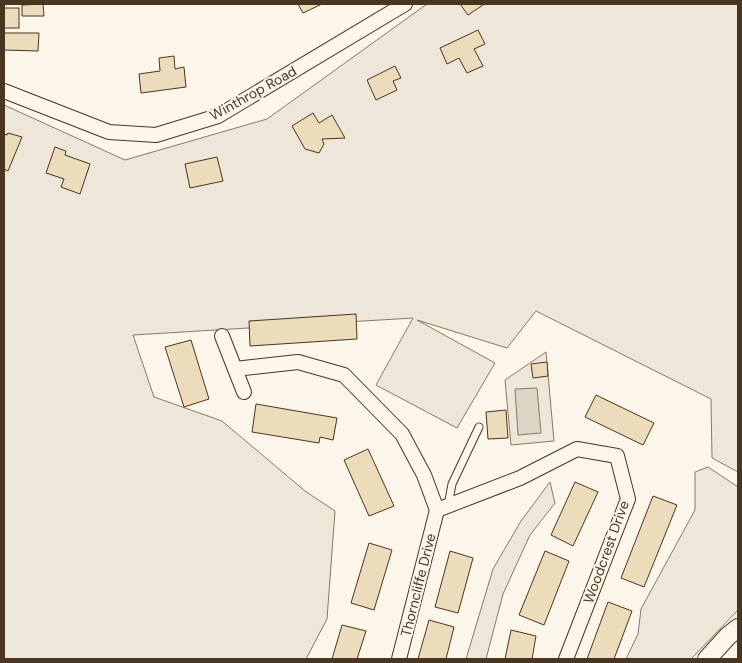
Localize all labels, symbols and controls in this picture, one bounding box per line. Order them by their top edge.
street label: Winthrop Road [206,62,300,124]
street label: Woodcrest Drive [579,498,633,606]
street label: Thorncliffe Drive [396,531,440,639]

